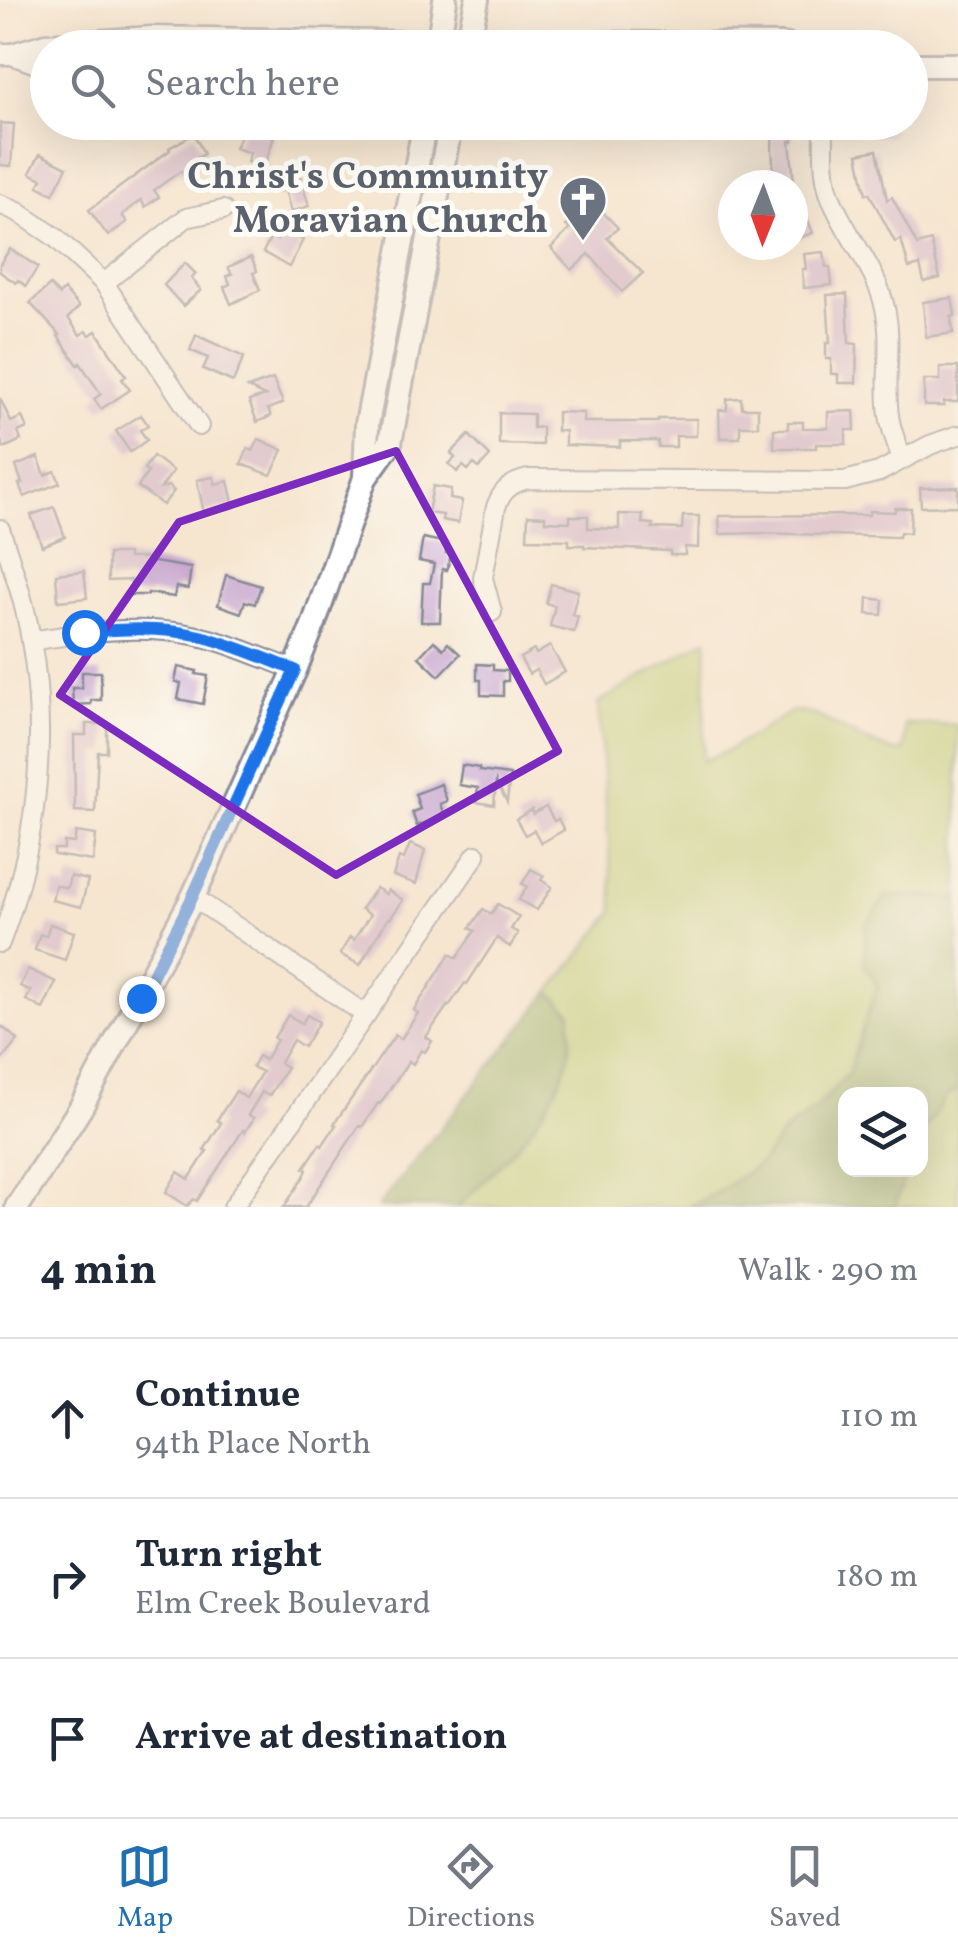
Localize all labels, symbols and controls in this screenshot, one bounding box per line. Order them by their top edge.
search box [30,30,928,140]
icon: search [65,58,120,113]
text: Search here [145,59,340,112]
place label: Christ's Community Moravian Church [187,152,548,249]
north arrow [718,170,808,260]
church icon: Christ's Community Moravian Church [557,174,609,242]
route start [62,610,108,656]
route end [119,976,165,1022]
map controls [838,1087,928,1177]
button: layers [838,1087,928,1177]
text: 4 min [40,1243,157,1302]
text: Walk · 290 m [738,1250,918,1294]
text: Continue [135,1370,300,1423]
icon: ahead [40,1391,95,1446]
text: 110 m [839,1396,918,1440]
text: 94th Place North [135,1423,371,1467]
text: Turn right [135,1530,322,1583]
icon: right [40,1551,95,1606]
text: 180 m [835,1556,918,1600]
text: Elm Creek Boulevard [135,1583,431,1627]
icon: arrive [40,1711,95,1766]
text: Arrive at destination [135,1712,508,1765]
tab: Map [117,1839,173,1938]
tab: Directions [407,1839,535,1938]
tab: Saved [769,1839,841,1938]

